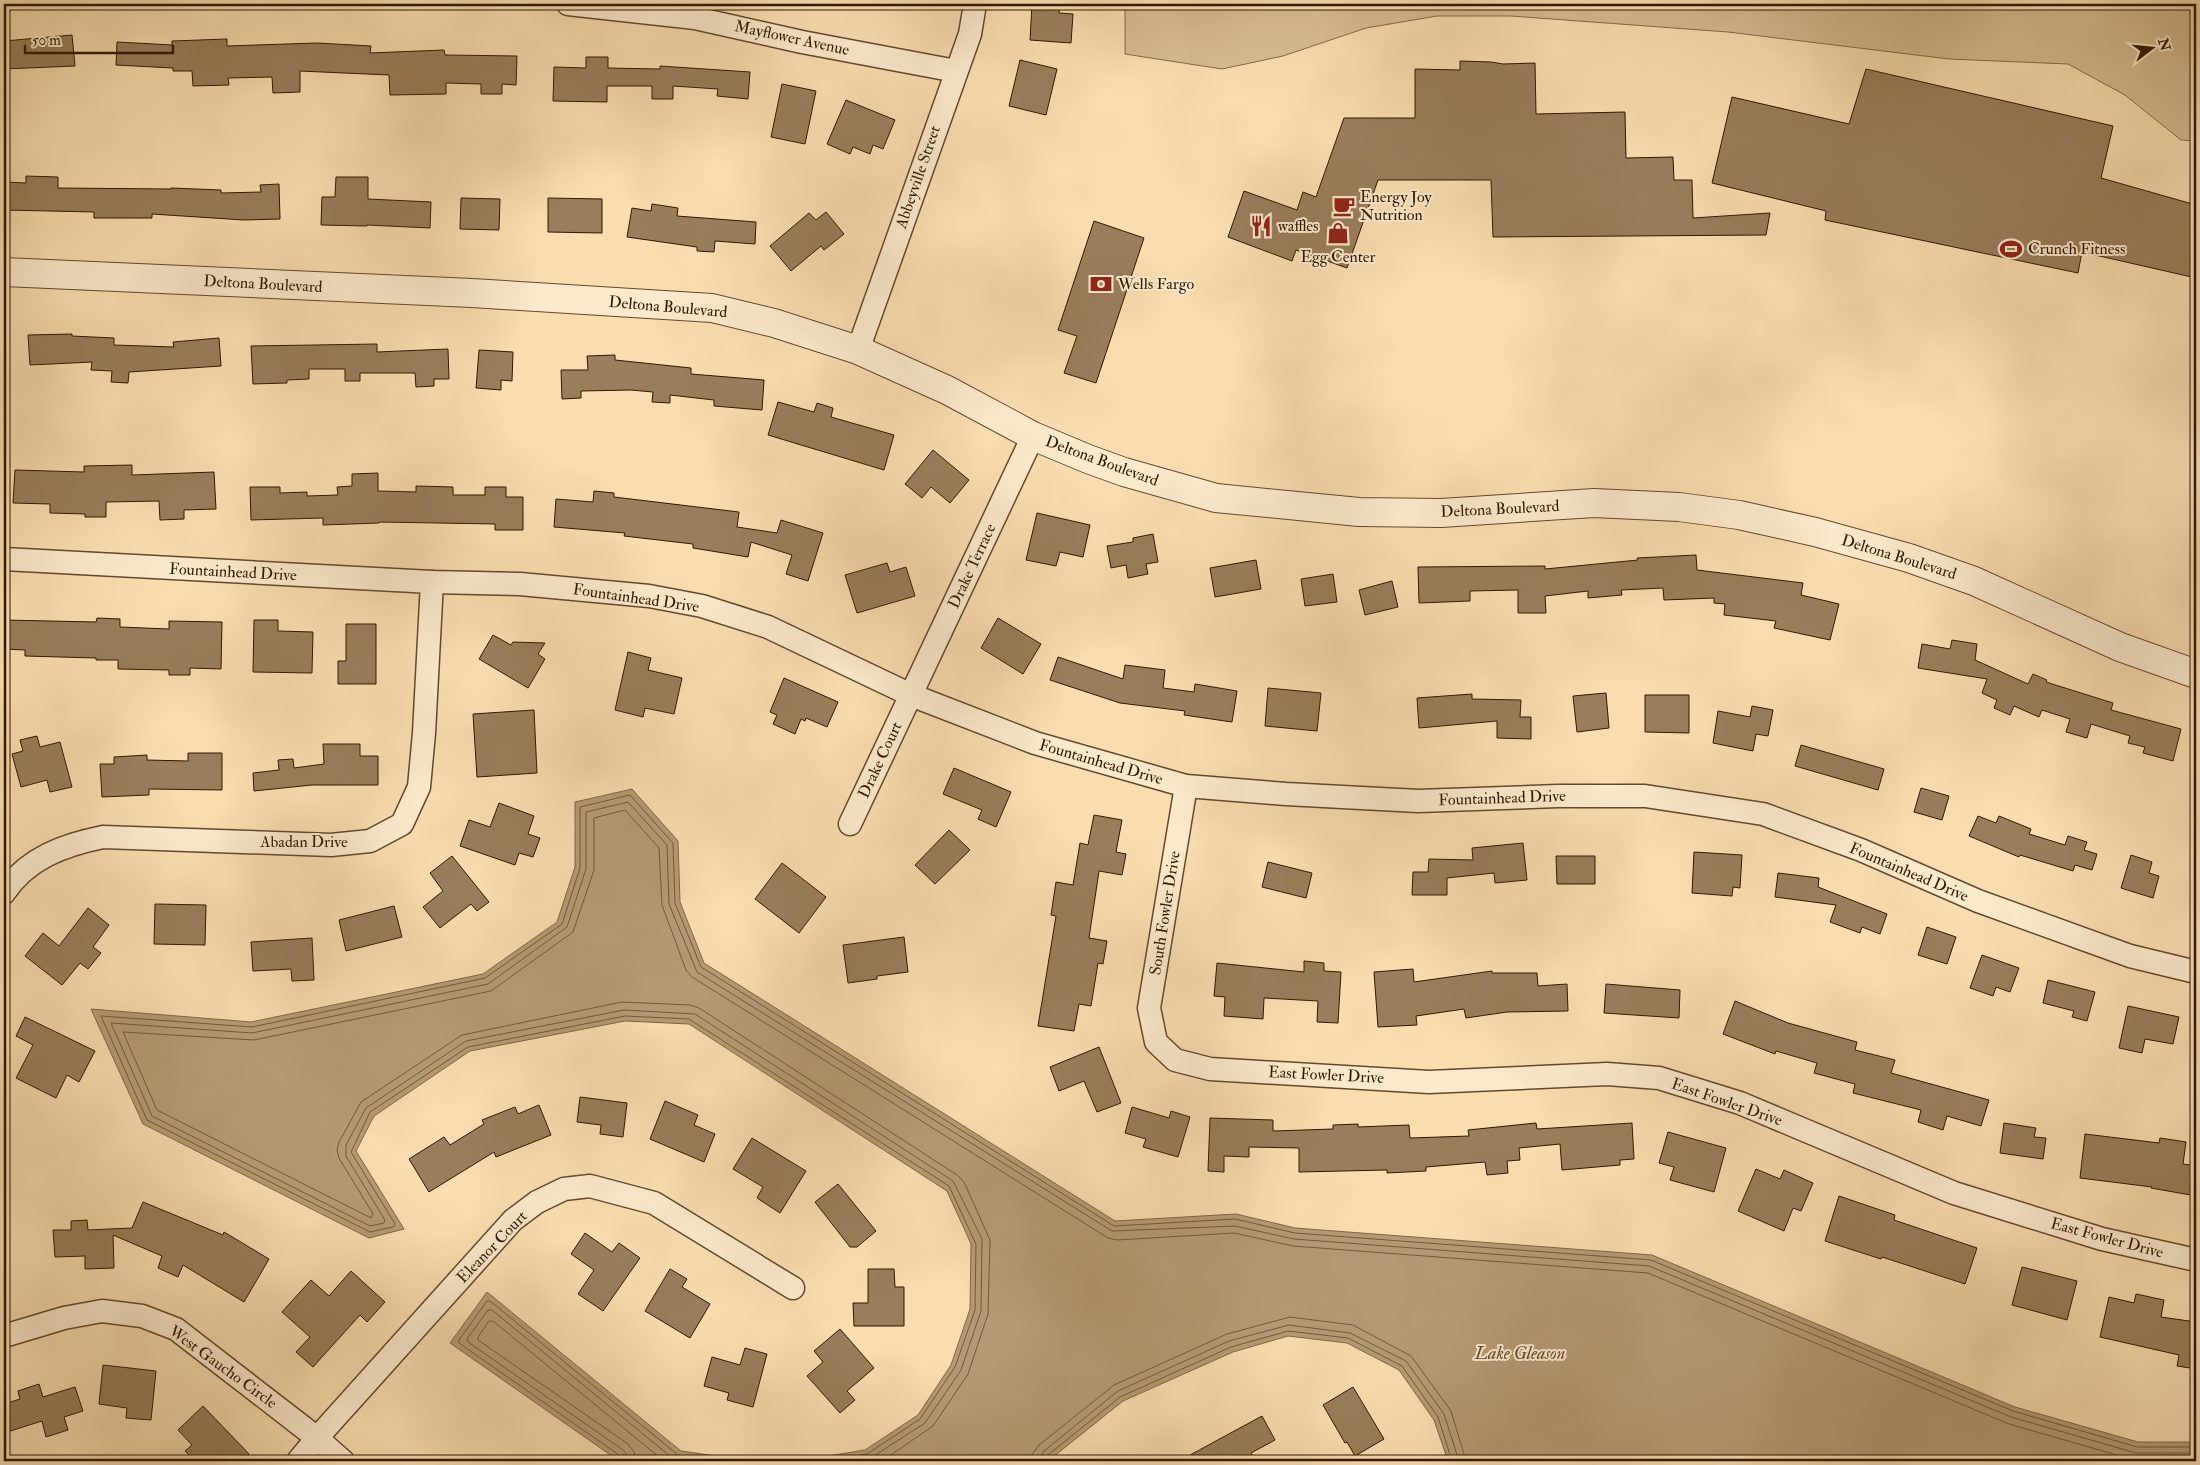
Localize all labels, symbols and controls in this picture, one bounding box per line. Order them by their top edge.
street label: Mayflower Avenue [733,16,852,60]
scale bar [25,22,172,54]
north arrow [2128,22,2178,72]
text: 50 m [32,31,61,50]
text: N [2154,35,2174,53]
street label: Abbeyville Street [891,123,945,232]
place label: Energy Joy Nutrition [1360,187,1433,225]
cafe icon: Energy Joy Nutrition [1331,193,1357,219]
restaurant icon: waffles [1248,213,1274,239]
place label: waffles [1278,216,1319,236]
shop icon: Egg Center [1325,220,1351,246]
sports icon: Crunch Fitness [1998,236,2024,262]
place label: Crunch Fitness [2028,239,2125,259]
place label: Egg Center [1300,247,1376,267]
street label: Deltona Boulevard [203,271,323,297]
bank icon: Wells Fargo [1088,271,1114,297]
place label: Wells Fargo [1117,274,1195,294]
street label: Deltona Boulevard [608,292,728,322]
street label: Deltona Boulevard [1043,431,1161,491]
street label: Deltona Boulevard [1440,496,1560,522]
street label: Drake Terrace [944,520,1000,612]
street label: Deltona Boulevard [1839,530,1959,584]
street label: Fountainhead Drive [169,559,298,585]
street label: Fountainhead Drive [571,579,701,617]
street label: Drake Court [854,719,906,801]
street label: Fountainhead Drive [1037,735,1165,789]
street label: Fountainhead Drive [1438,786,1566,810]
street label: Abadan Drive [259,832,348,852]
street label: Fountainhead Drive [1846,838,1972,906]
street label: South Fowler Drive [1145,849,1185,977]
street label: East Fowler Drive [1268,1062,1385,1088]
street label: East Fowler Drive [1669,1074,1785,1130]
street label: Eleanor Court [453,1207,531,1287]
street label: East Fowler Drive [2048,1213,2166,1263]
street label: West Gaucho Circle [164,1320,281,1413]
water label: Lake Gleason [1474,1342,1565,1365]

